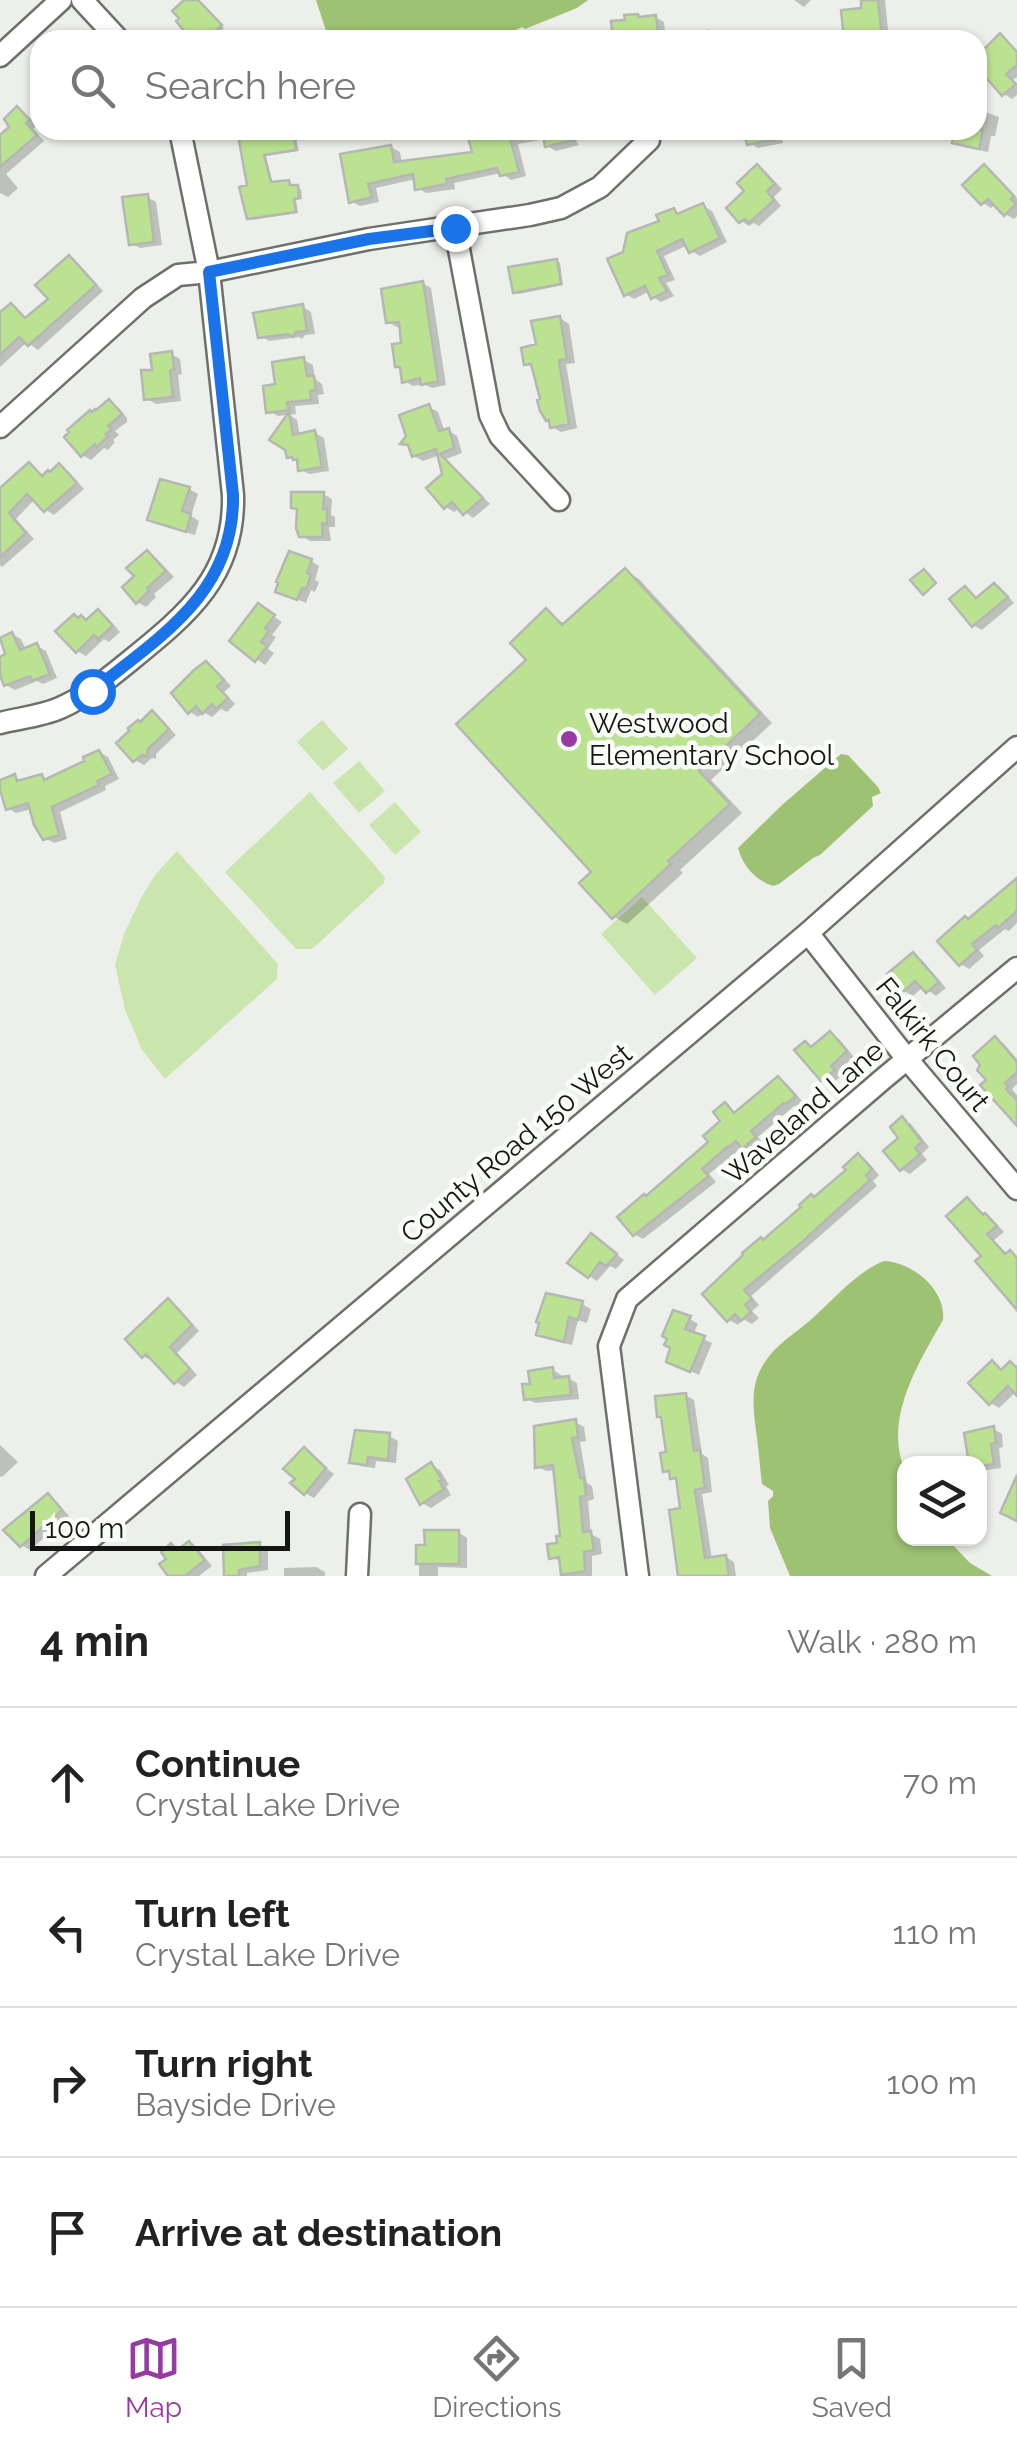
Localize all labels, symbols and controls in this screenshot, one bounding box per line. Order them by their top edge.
search box [30,30,987,140]
icon: search [65,58,120,113]
text: Search here [145,63,356,108]
route end [433,206,479,252]
route start [70,669,116,715]
place label: Westwood Elementary School [589,707,834,772]
marker: Westwood Elementary School [558,728,580,750]
street label: Falkirk Court [869,971,997,1118]
street label: Waveland Lane [716,1034,890,1191]
street label: County Road 150 West [394,1037,639,1250]
map controls [897,1456,987,1546]
button: layers [897,1456,987,1546]
scale bar [30,1506,290,1550]
text: 100 m [45,1512,124,1545]
text: 4 min [40,1617,149,1666]
text: Walk · 280 m [787,1623,977,1660]
text: Continue [135,1741,300,1786]
icon: ahead [40,1755,95,1810]
text: 70 m [903,1764,977,1801]
text: Crystal Lake Drive [135,1786,400,1823]
text: Turn left [135,1891,290,1936]
icon: left [40,1905,95,1960]
text: 110 m [892,1914,977,1951]
text: Crystal Lake Drive [135,1936,400,1973]
text: Turn right [135,2041,312,2086]
icon: right [40,2055,95,2110]
text: 100 m [887,2064,977,2101]
text: Bayside Drive [135,2086,336,2123]
icon: arrive [40,2205,95,2260]
text: Arrive at destination [135,2210,502,2255]
tab: Map [125,2331,182,2424]
tab: Directions [432,2331,562,2424]
tab: Saved [812,2331,892,2424]

